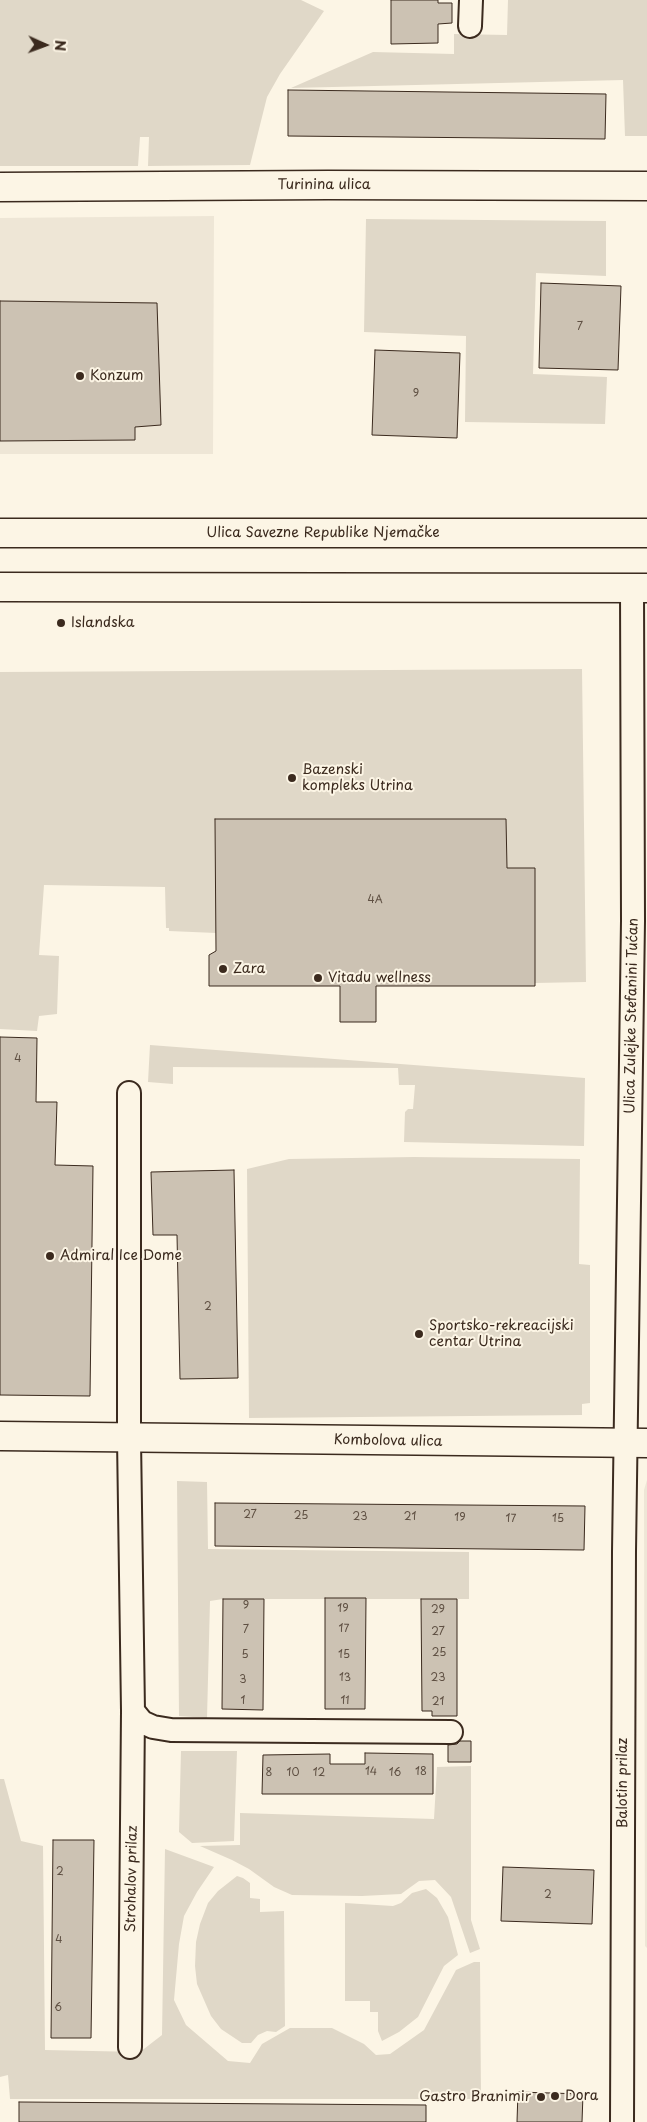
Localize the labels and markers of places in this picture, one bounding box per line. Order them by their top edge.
place label: Konzum [90,368,143,384]
marker: Konzum [74,370,86,382]
place label: Islandska [71,615,135,631]
marker: Islandska [55,617,67,629]
place label: Bazenski kompleks Utrina [302,762,413,794]
marker: Bazenski kompleks Utrina [286,772,298,784]
place label: Zara [233,961,265,977]
marker: Zara [217,963,229,975]
place label: Vitadu wellness [328,970,431,986]
marker: Vitadu wellness [312,972,324,984]
place label: Admiral Ice Dome [60,1248,182,1264]
marker: Admiral Ice Dome [44,1250,56,1262]
place label: Sportsko-rekreacijski centar Utrina [429,1318,574,1350]
marker: Sportsko-rekreacijski centar Utrina [413,1328,425,1340]
place label: Dora [565,2088,598,2104]
place label: Gastro Branimir [419,2089,531,2105]
marker: Dora [549,2090,561,2102]
marker: Gastro Branimir [535,2091,547,2103]

